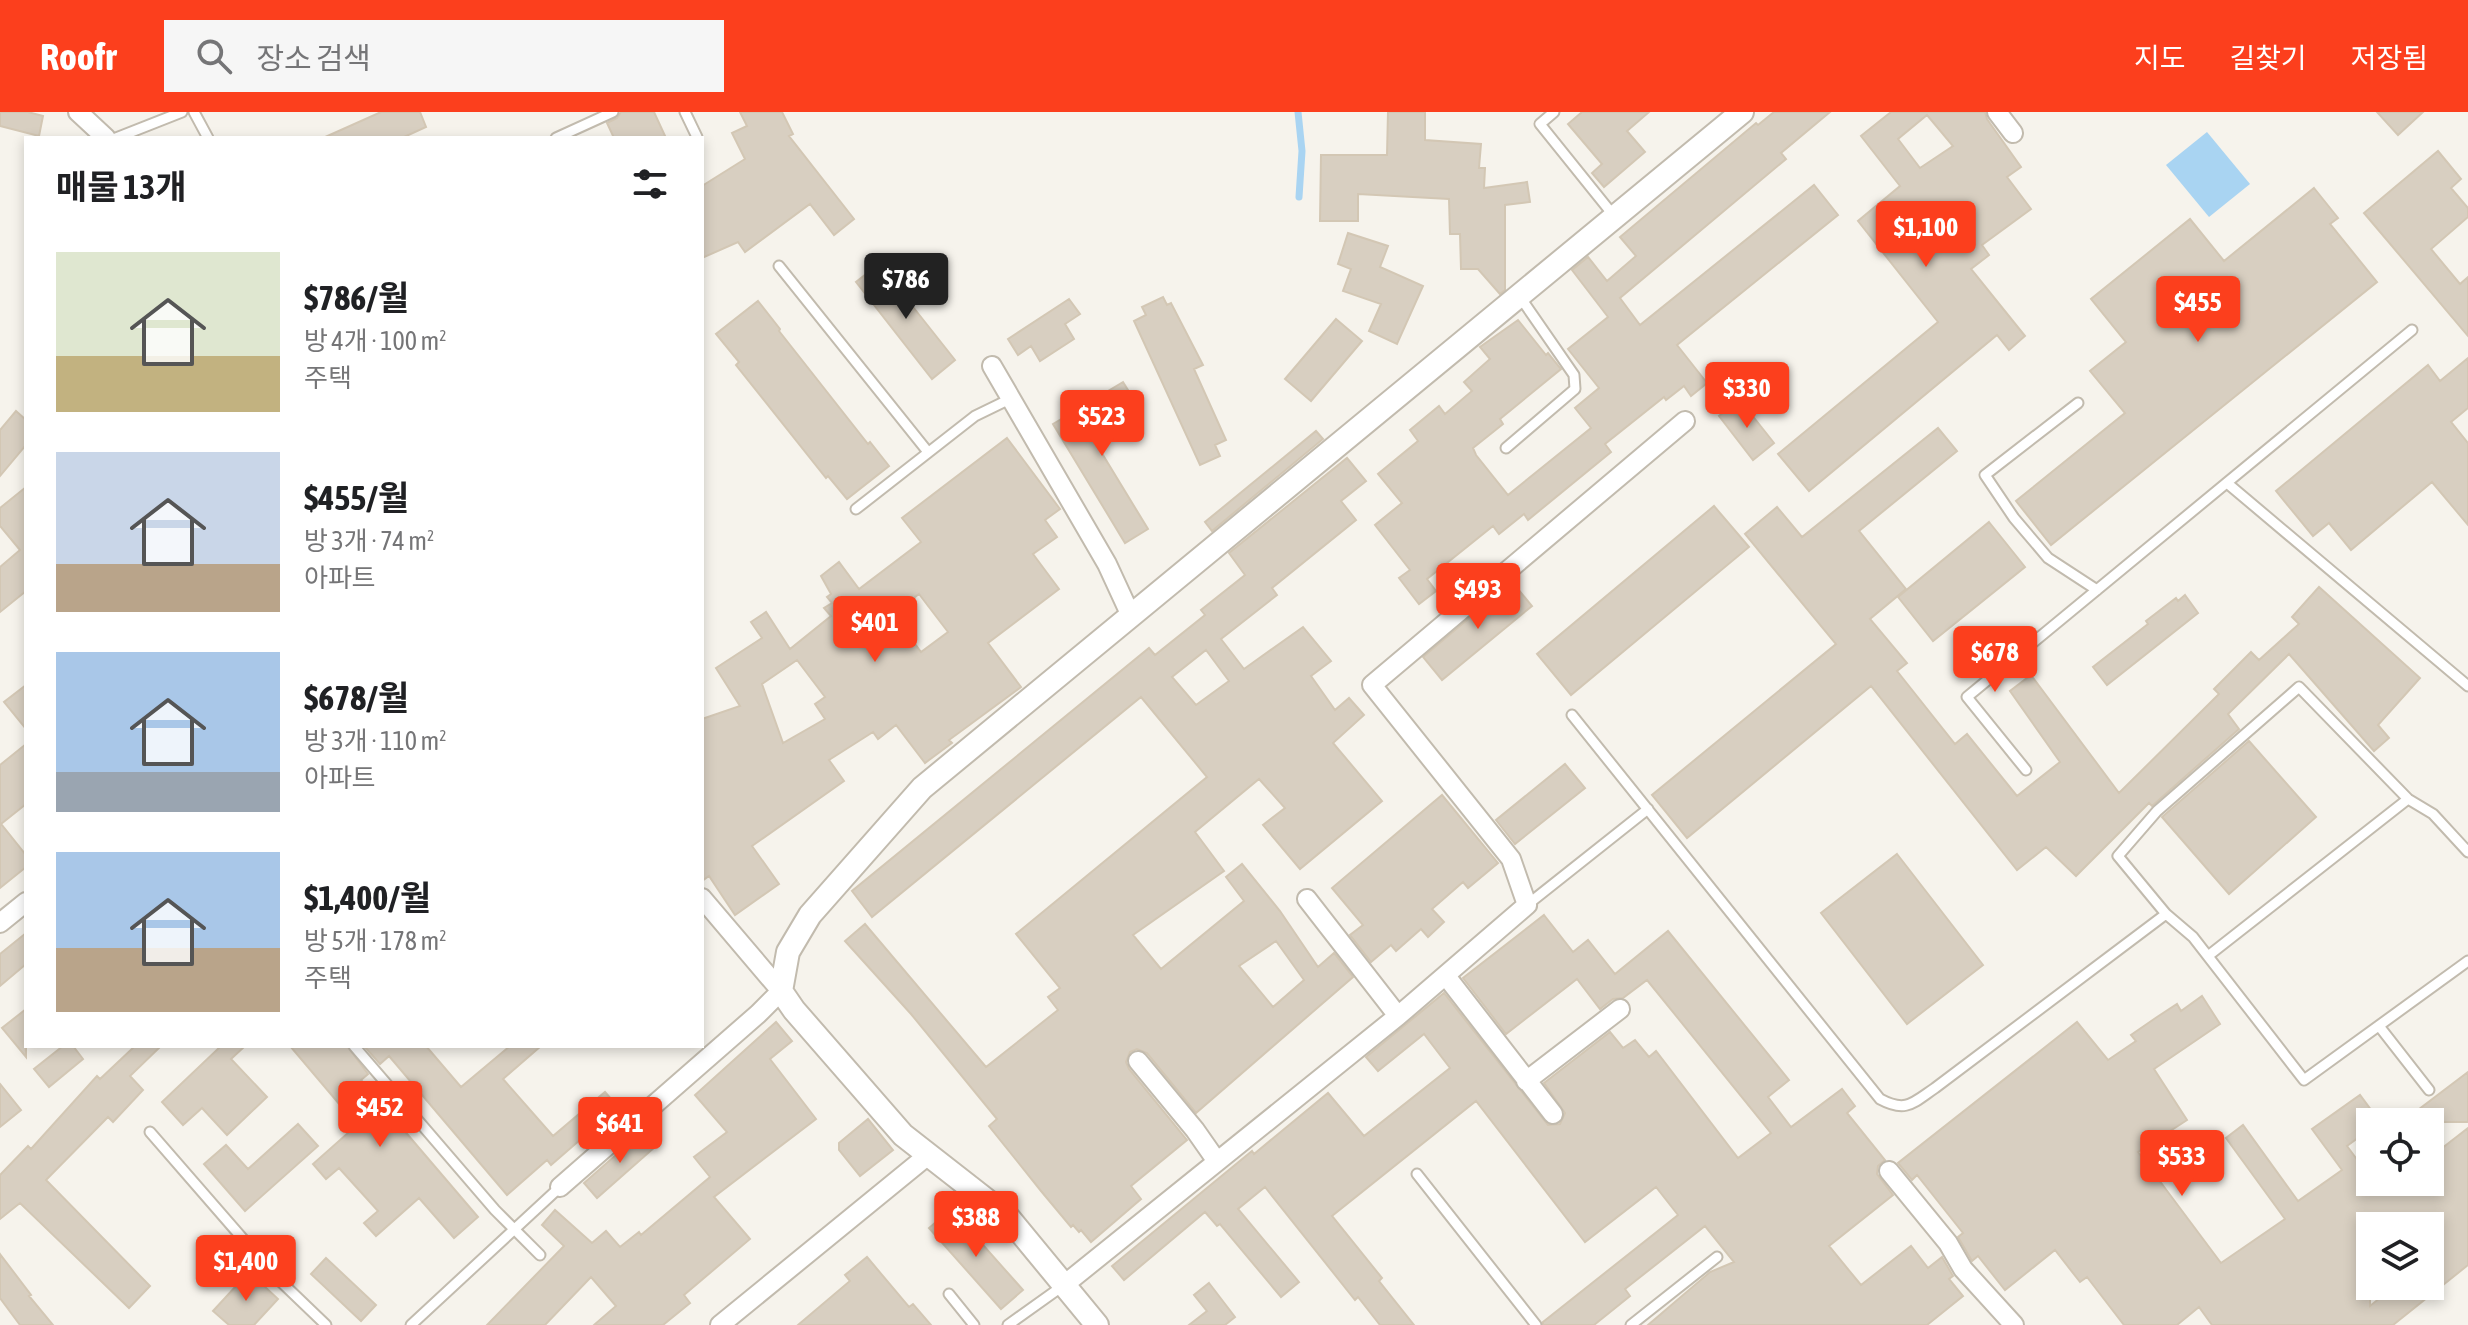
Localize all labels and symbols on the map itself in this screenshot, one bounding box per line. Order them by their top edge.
pin: $1,100 [1861,201,1991,269]
pin: $786 [859,253,953,321]
pin: $455 [2151,276,2245,344]
pin: $330 [1700,362,1794,430]
pin: $523 [1055,390,1149,458]
pin: $493 [1431,563,1525,631]
pin: $401 [828,596,922,664]
pin: $678 [1948,626,2042,694]
pin: $452 [333,1081,427,1149]
pin: $641 [573,1097,667,1165]
pin: $533 [2135,1130,2229,1198]
pin: $388 [929,1191,1023,1259]
pin: $1,400 [181,1235,311,1303]

